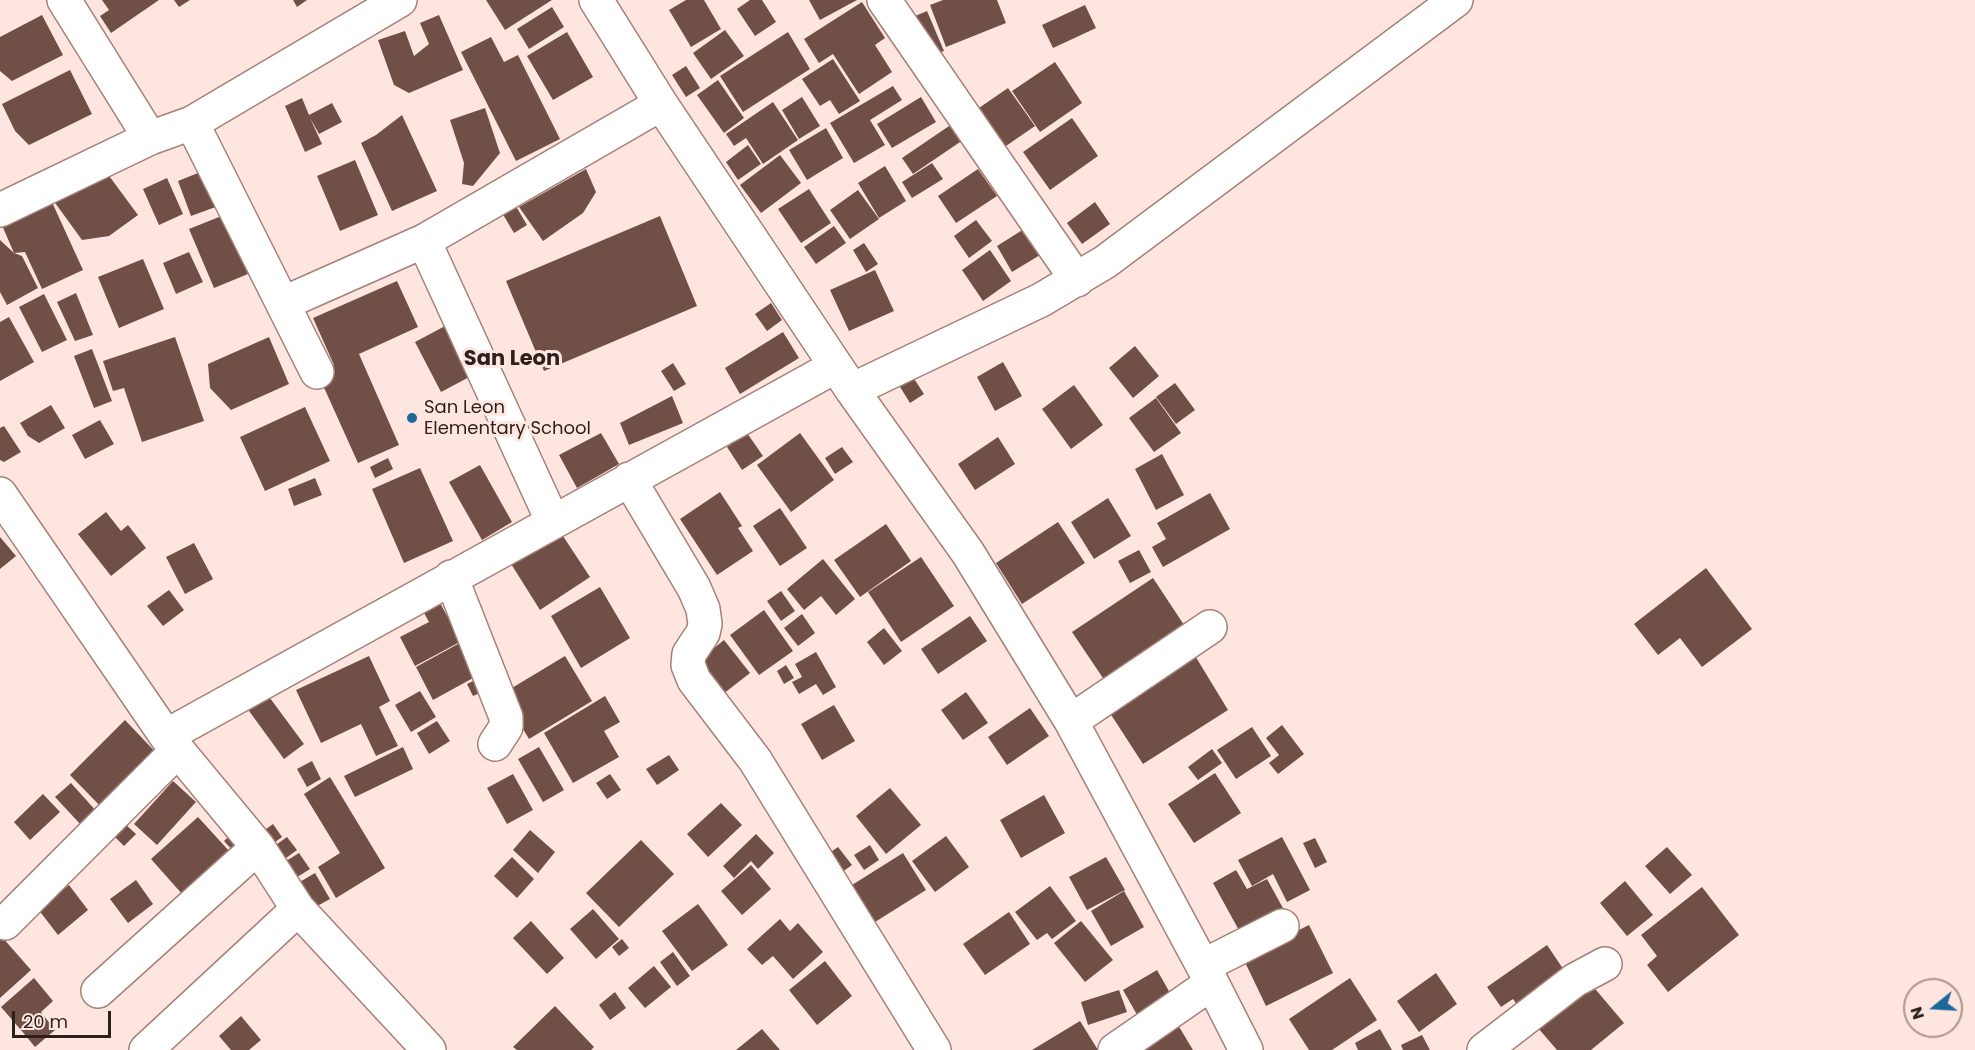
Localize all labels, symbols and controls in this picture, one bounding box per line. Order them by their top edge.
district label: San Leon [464,347,560,373]
place label: San Leon Elementary School [424,397,591,440]
marker: San Leon Elementary School [405,411,419,425]
north arrow [1903,978,1963,1038]
scale bar [15,999,114,1037]
text: N [1905,1004,1930,1022]
text: 20 m [23,1009,68,1034]

